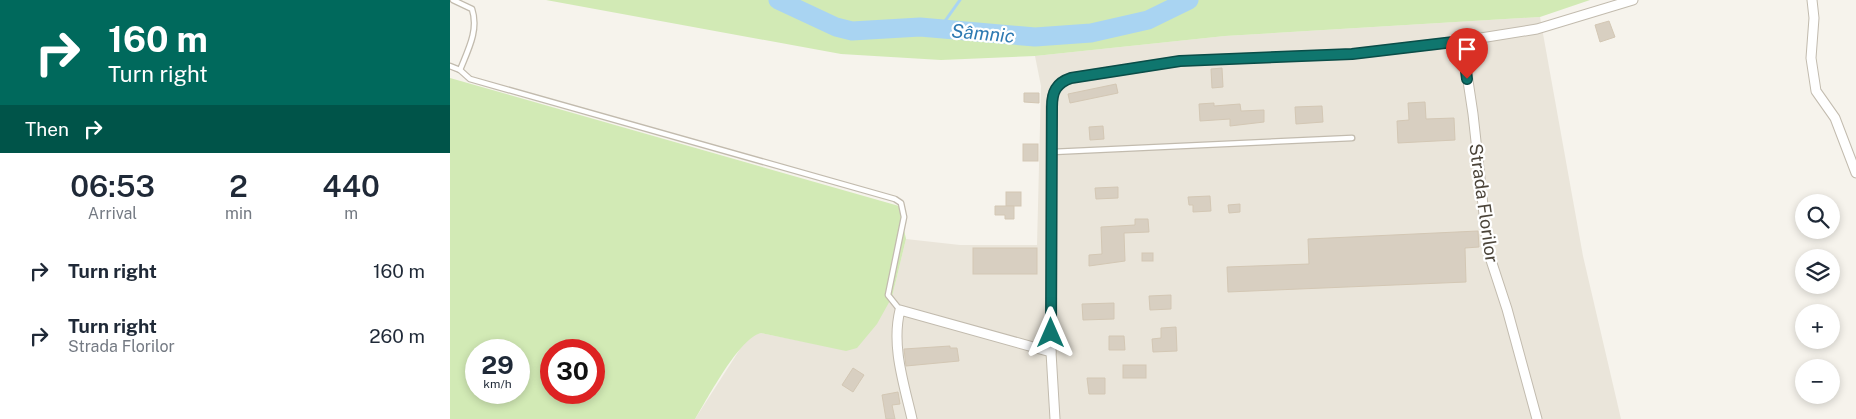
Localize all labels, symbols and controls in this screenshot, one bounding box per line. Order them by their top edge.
text: 160 m [108,19,208,60]
water label: Sâmnic [950,19,1016,47]
icon: right [25,20,90,85]
pin [1446,28,1488,79]
icon: arrive [1453,35,1481,63]
text: Turn right [108,61,208,87]
icon: right [79,115,107,143]
text: Then [25,118,69,140]
street label: Strada Florilor [1465,142,1503,264]
text: 06:53 [70,168,155,204]
text: 2 [229,168,248,204]
text: 440 [322,168,380,204]
map controls [1795,194,1840,404]
button: search [1795,194,1840,239]
text: Arrival [88,204,137,223]
text: min [225,204,252,223]
text: m [344,204,358,223]
button: layers [1795,249,1840,294]
icon: right [25,257,53,285]
text: Turn right [68,260,157,282]
text: 160 m [373,260,425,282]
button: + [1795,304,1840,349]
position arrow [1024,306,1076,358]
text: Turn right [68,315,157,337]
icon: right [25,322,53,350]
text: 260 m [369,325,425,347]
text: Strada Florilor [68,337,175,356]
speed limit sign: 30 [540,339,605,404]
text: 29 [481,350,514,380]
button: − [1795,359,1840,404]
text: km/h [483,377,512,391]

